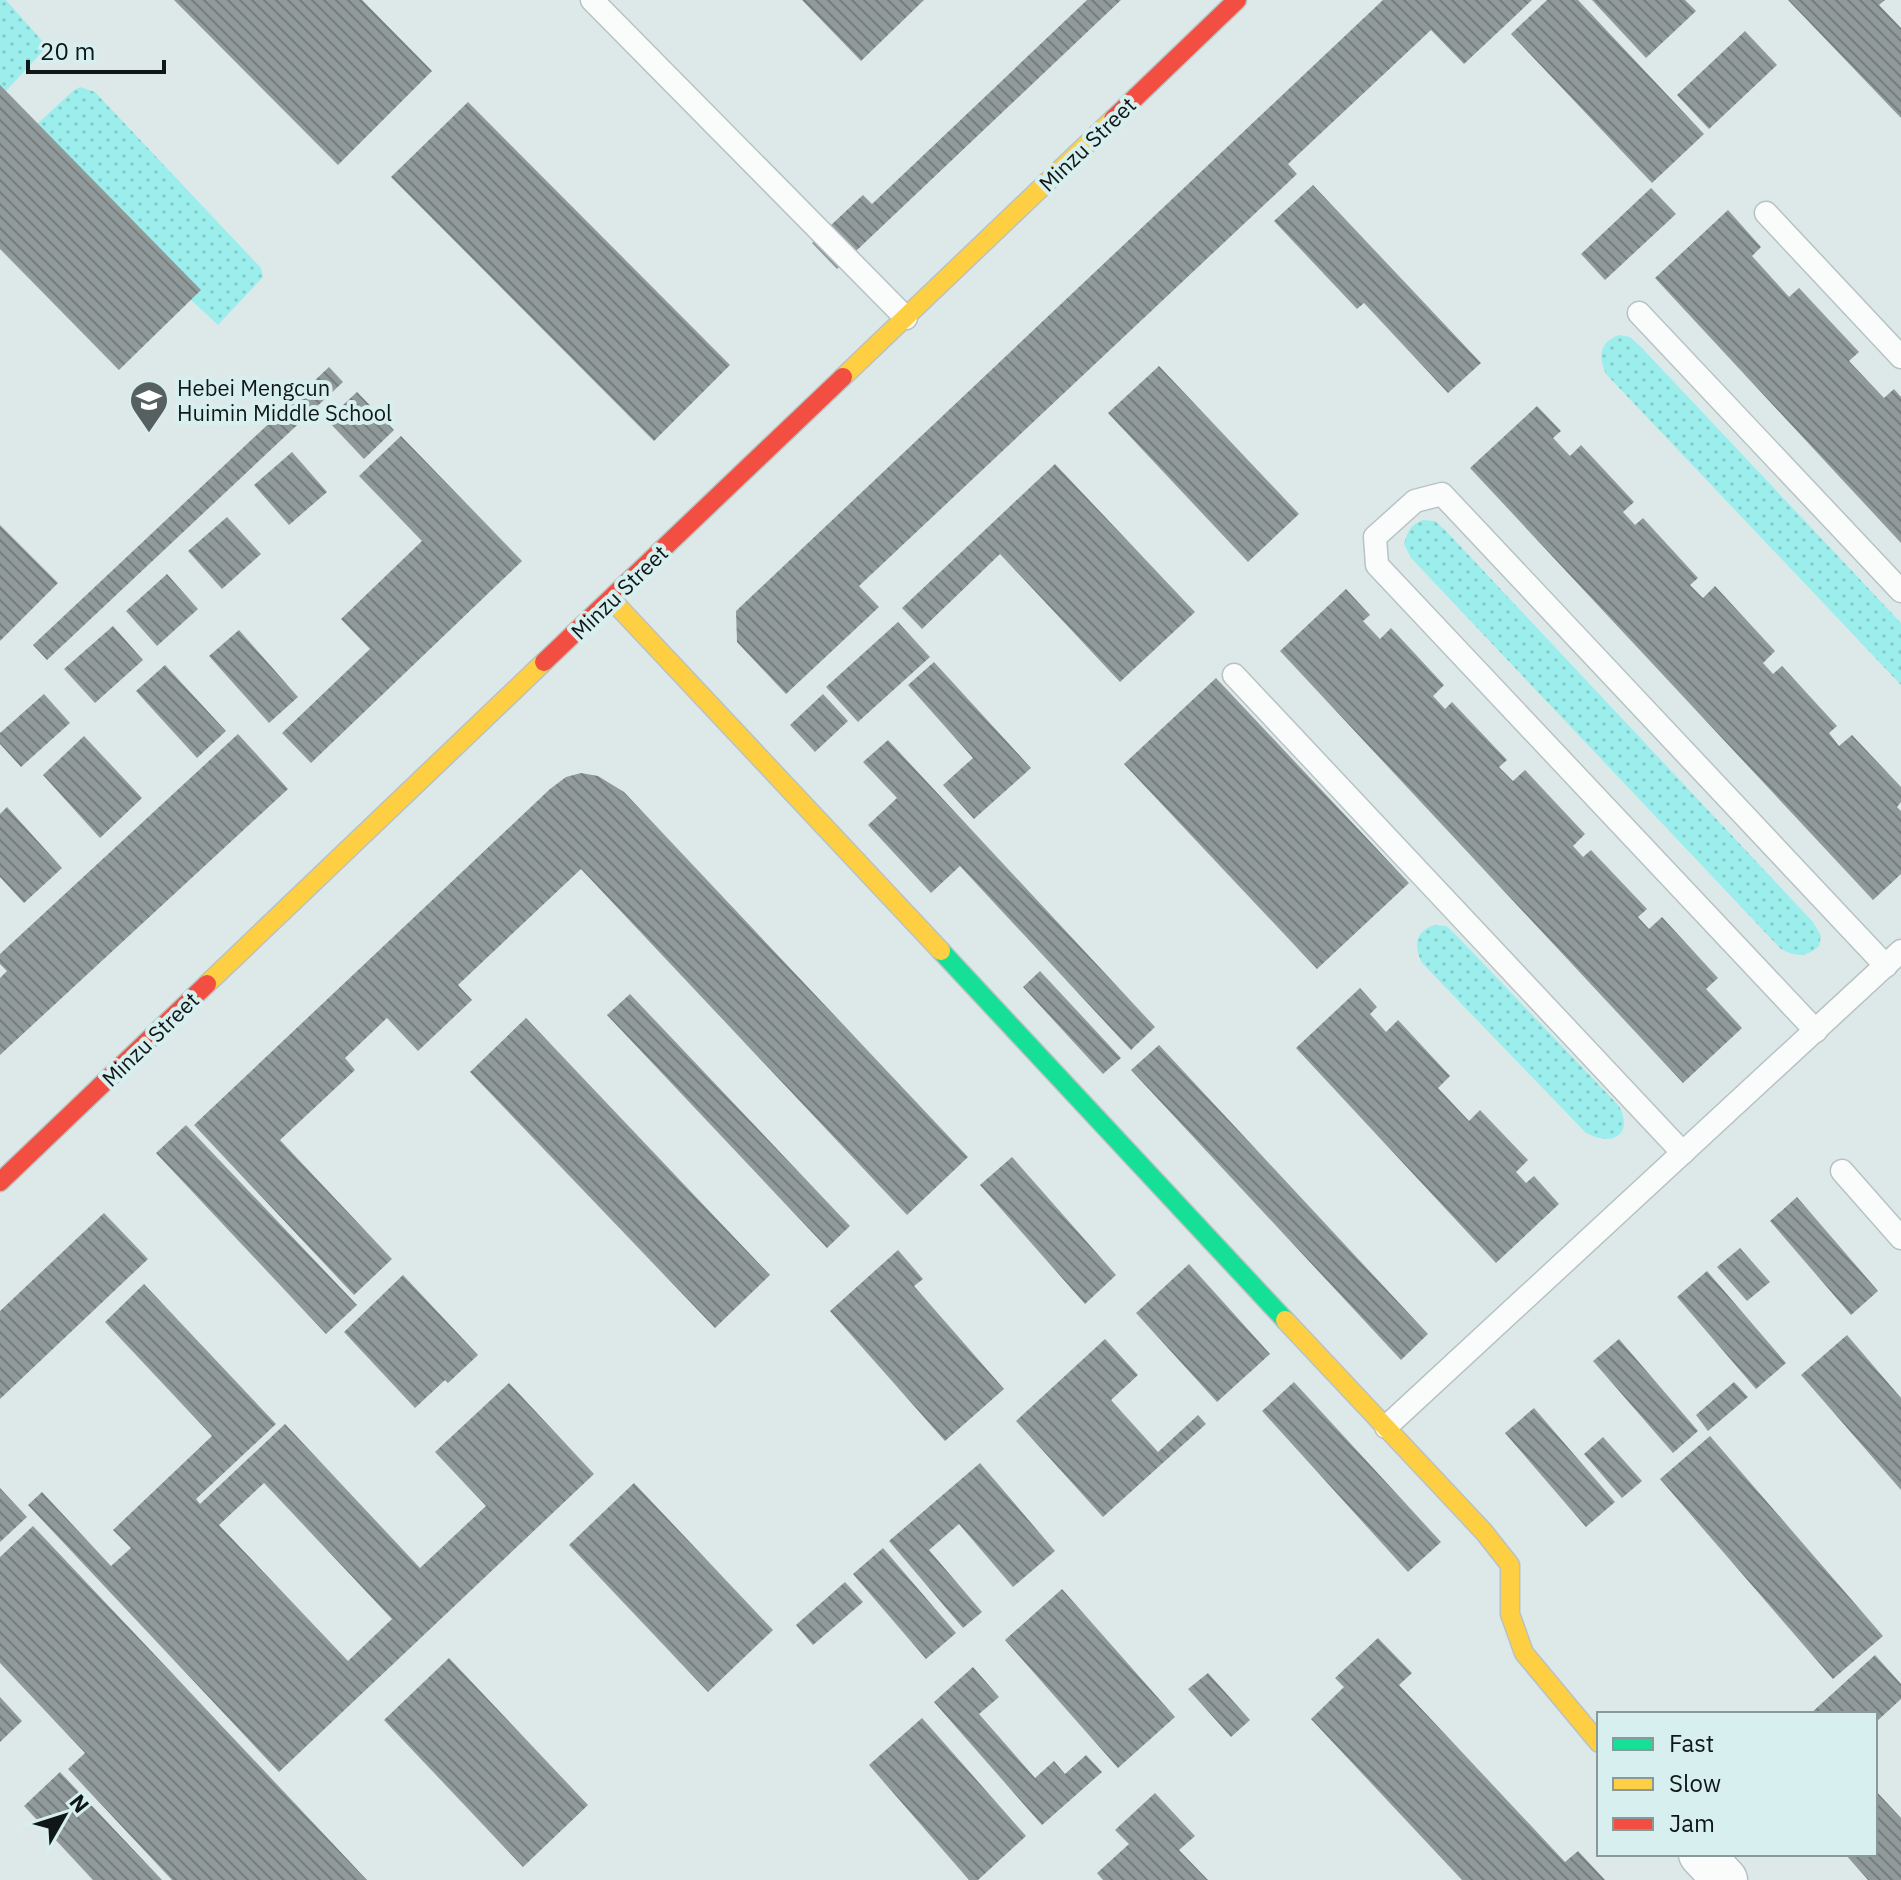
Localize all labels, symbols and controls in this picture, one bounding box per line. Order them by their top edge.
scale bar [28,24,164,74]
text: 20 m [40,35,95,67]
street label: Minzu Street [1032,90,1142,198]
place label: Hebei Mengcun Huimin Middle School [177,373,392,427]
school or university icon: Hebei Mengcun Huimin Middle School [128,379,170,434]
street label: Minzu Street [564,538,674,646]
street label: Minzu Street [95,985,205,1093]
legend [1597,1712,1877,1856]
text: Fast [1669,1727,1714,1759]
text: Slow [1669,1767,1721,1799]
north arrow [24,1776,104,1856]
text: N [64,1788,96,1818]
text: Jam [1669,1807,1715,1839]

